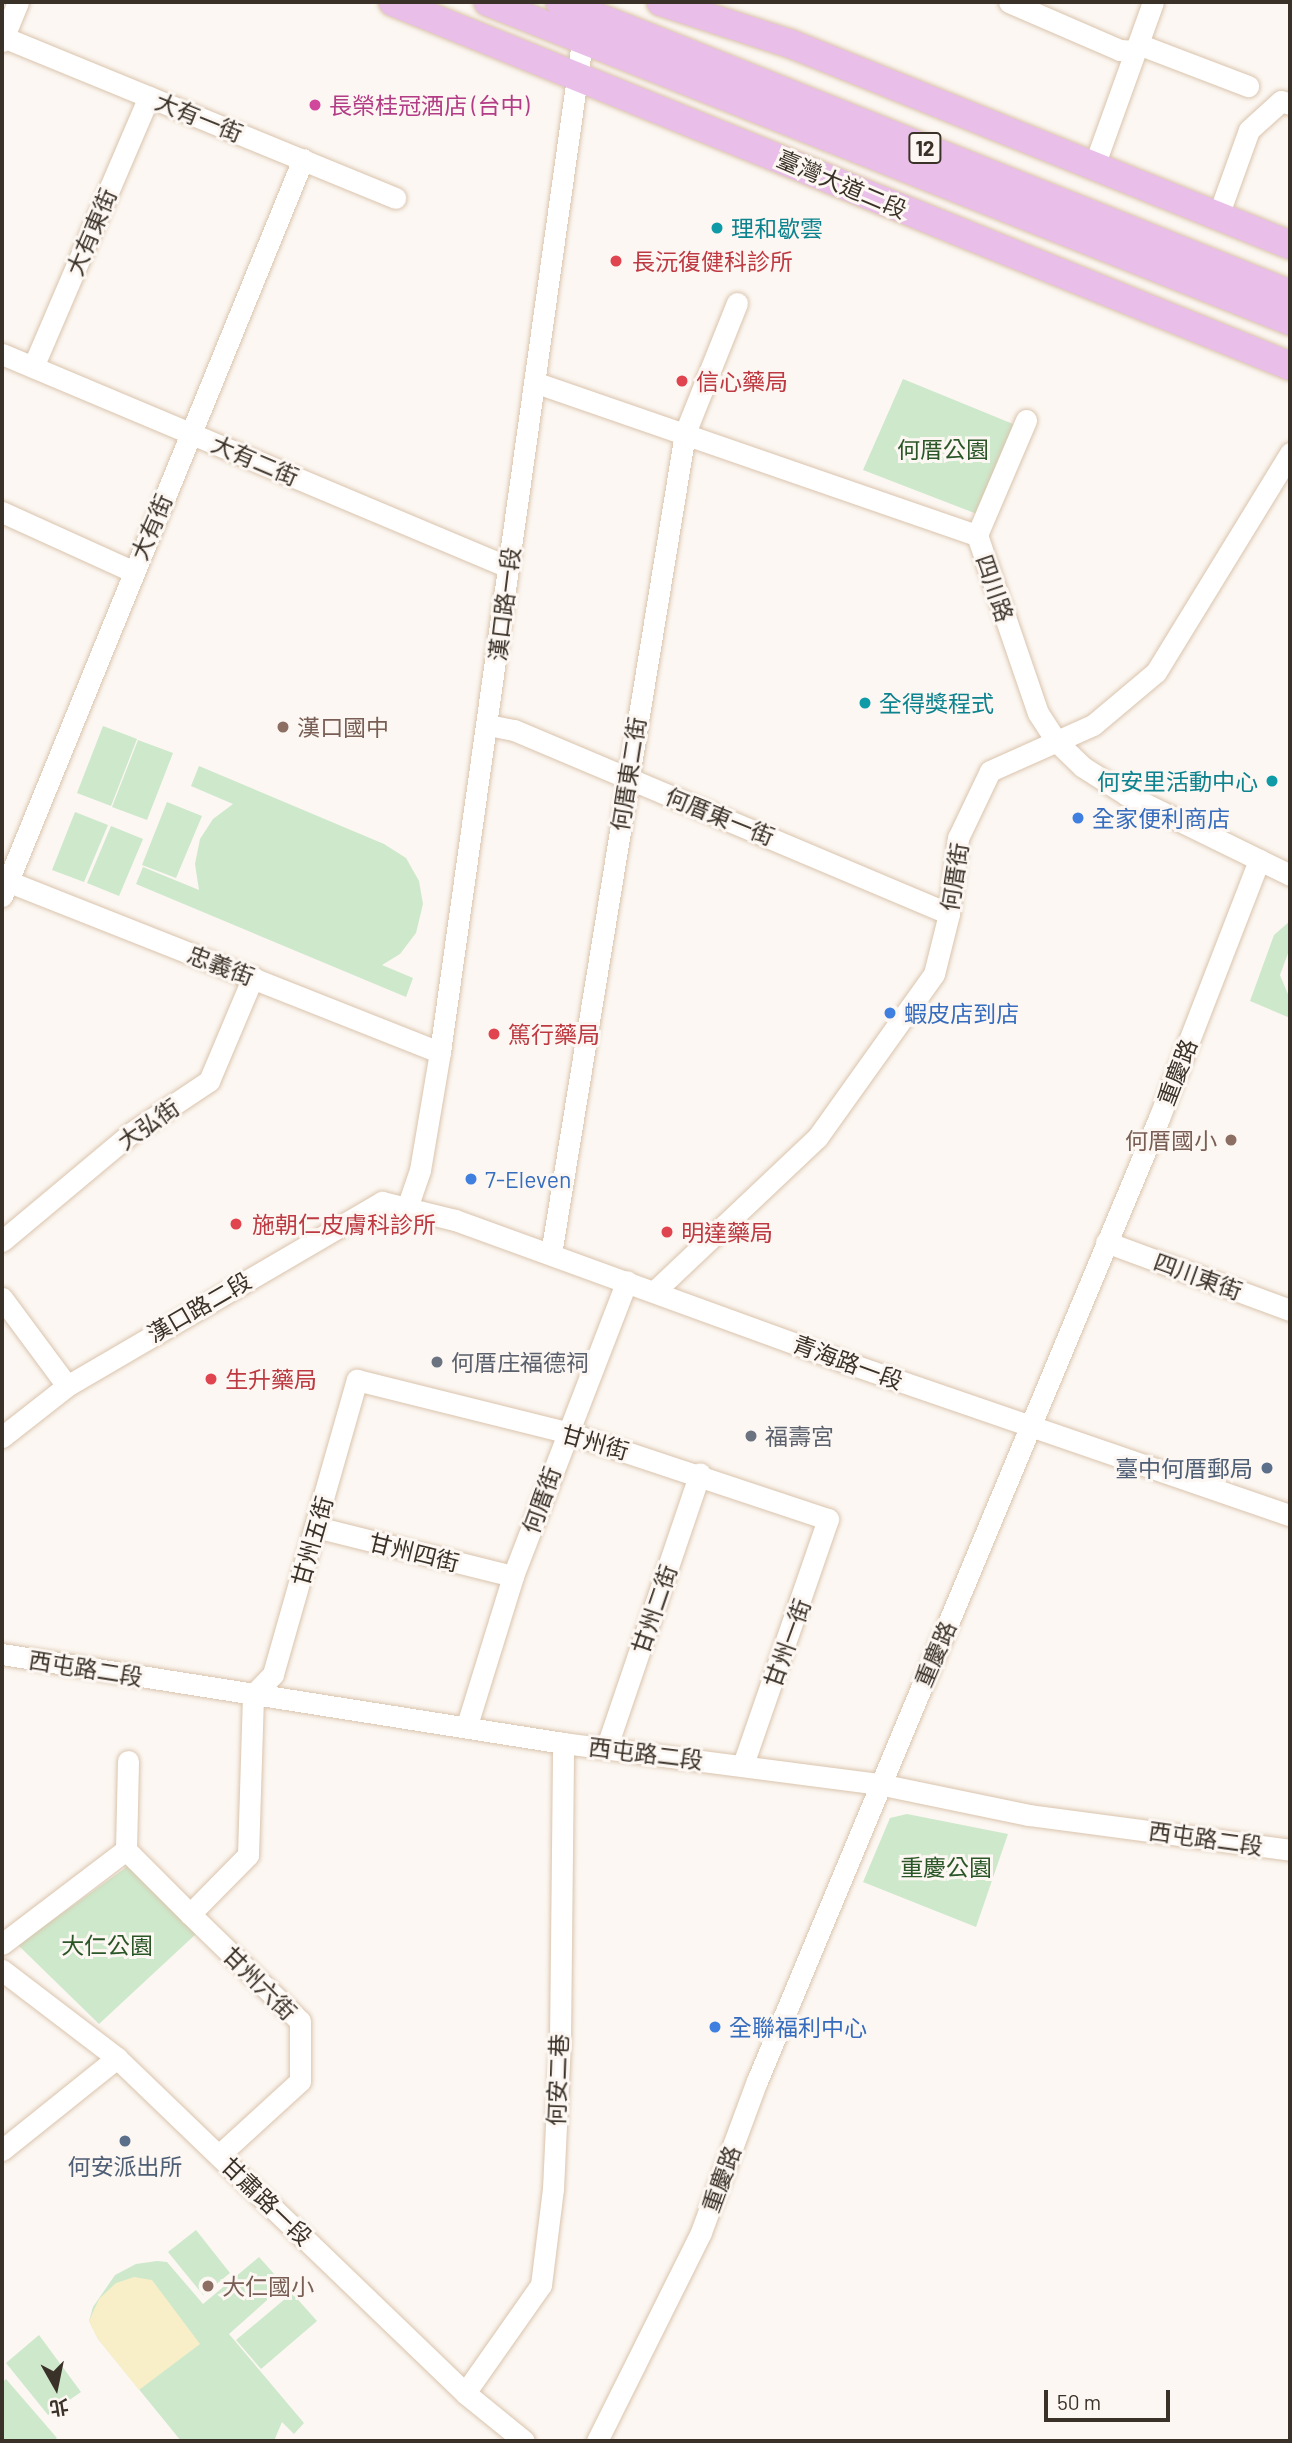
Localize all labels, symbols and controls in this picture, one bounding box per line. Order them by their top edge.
street label: 大有一街 [151,87,247,147]
place label: 長榮桂冠酒店 (台中) [329,91,530,119]
marker: 長榮桂冠酒店 (台中) [307,97,323,113]
road number: 12 [908,130,942,166]
street label: 臺灣大道二段 [773,144,911,224]
street label: 大有東街 [60,184,122,280]
place label: 理和歇雲 [731,214,823,242]
marker: 理和歇雲 [709,220,725,236]
place label: 長沅復健科診所 [632,247,793,275]
marker: 長沅復健科診所 [606,251,626,271]
place label: 信心藥局 [696,367,788,395]
marker: 信心藥局 [674,373,690,389]
street label: 大有二街 [207,429,303,491]
park label: 何厝公園 [897,435,989,463]
street label: 大有街 [125,490,177,564]
street label: 漢口路一段 [483,545,525,663]
street label: 四川路 [971,551,1019,625]
place label: 全得獎程式 [879,689,994,717]
marker: 全得獎程式 [857,695,873,711]
place label: 漢口國中 [297,713,389,741]
street label: 何厝東二街 [605,715,651,833]
marker: 漢口國中 [275,719,291,735]
place label: 何安里活動中心 [1097,767,1258,795]
marker: 何安里活動中心 [1264,773,1280,789]
street label: 何厝東一街 [662,782,778,850]
place label: 全家便利商店 [1092,804,1230,832]
marker: 全家便利商店 [1070,810,1086,826]
street label: 何厝街 [935,841,973,913]
street label: 忠義街 [184,940,258,990]
place label: 蝦皮店到店 [904,999,1019,1027]
marker: 蝦皮店到店 [882,1005,898,1021]
place label: 篤行藥局 [508,1020,600,1048]
marker: 篤行藥局 [486,1026,502,1042]
street label: 重慶路 [1152,1035,1202,1109]
street label: 大弘街 [112,1093,184,1155]
place label: 何厝國小 [1125,1126,1217,1154]
marker: 何厝國小 [1223,1132,1239,1148]
place label: 7-Eleven [485,1165,571,1193]
marker: 7-Eleven [463,1171,479,1187]
place label: 施朝仁皮膚科診所 [252,1210,436,1238]
marker: 施朝仁皮膚科診所 [226,1214,246,1234]
place label: 明達藥局 [681,1218,773,1246]
marker: 明達藥局 [659,1224,675,1240]
street label: 四川東街 [1150,1247,1246,1305]
street label: 漢口路二段 [142,1266,256,1348]
street label: 青海路一段 [789,1329,907,1395]
place label: 何厝庄福德祠 [451,1348,589,1376]
marker: 何厝庄福德祠 [429,1354,445,1370]
place label: 生升藥局 [225,1365,317,1393]
marker: 生升藥局 [203,1371,219,1387]
street label: 甘州街 [558,1419,632,1465]
place label: 福壽宮 [765,1422,834,1450]
marker: 福壽宮 [743,1428,759,1444]
place label: 臺中何厝郵局 [1115,1454,1253,1482]
marker: 臺中何厝郵局 [1259,1460,1275,1476]
street label: 何厝街 [516,1463,566,1537]
street label: 甘州五街 [286,1493,338,1589]
street label: 甘州四街 [366,1527,462,1577]
street label: 甘州二街 [626,1561,682,1657]
street label: 甘州一街 [758,1595,816,1691]
street label: 重慶路 [909,1617,961,1691]
street label: 西屯路二段 [27,1645,145,1691]
street label: 西屯路二段 [587,1732,705,1774]
street label: 西屯路二段 [1147,1816,1265,1860]
park label: 重慶公園 [900,1853,992,1881]
park label: 大仁公園 [61,1931,153,1959]
street label: 甘州六街 [218,1941,302,2025]
place label: 全聯福利中心 [729,2013,867,2041]
marker: 全聯福利中心 [707,2019,723,2035]
street label: 何安二巷 [542,2034,572,2126]
marker: 何安派出所 [117,2133,133,2149]
street label: 重慶路 [696,2142,746,2216]
street label: 甘肅路一段 [216,2151,318,2251]
place label: 何安派出所 [68,2152,182,2180]
place label: 大仁國小 [222,2272,314,2300]
marker: 大仁國小 [200,2278,216,2294]
north arrow [21,2352,91,2422]
scale bar [1047,2376,1173,2420]
text: 50 m [1057,2389,1101,2414]
text: 北 [48,2395,71,2421]

